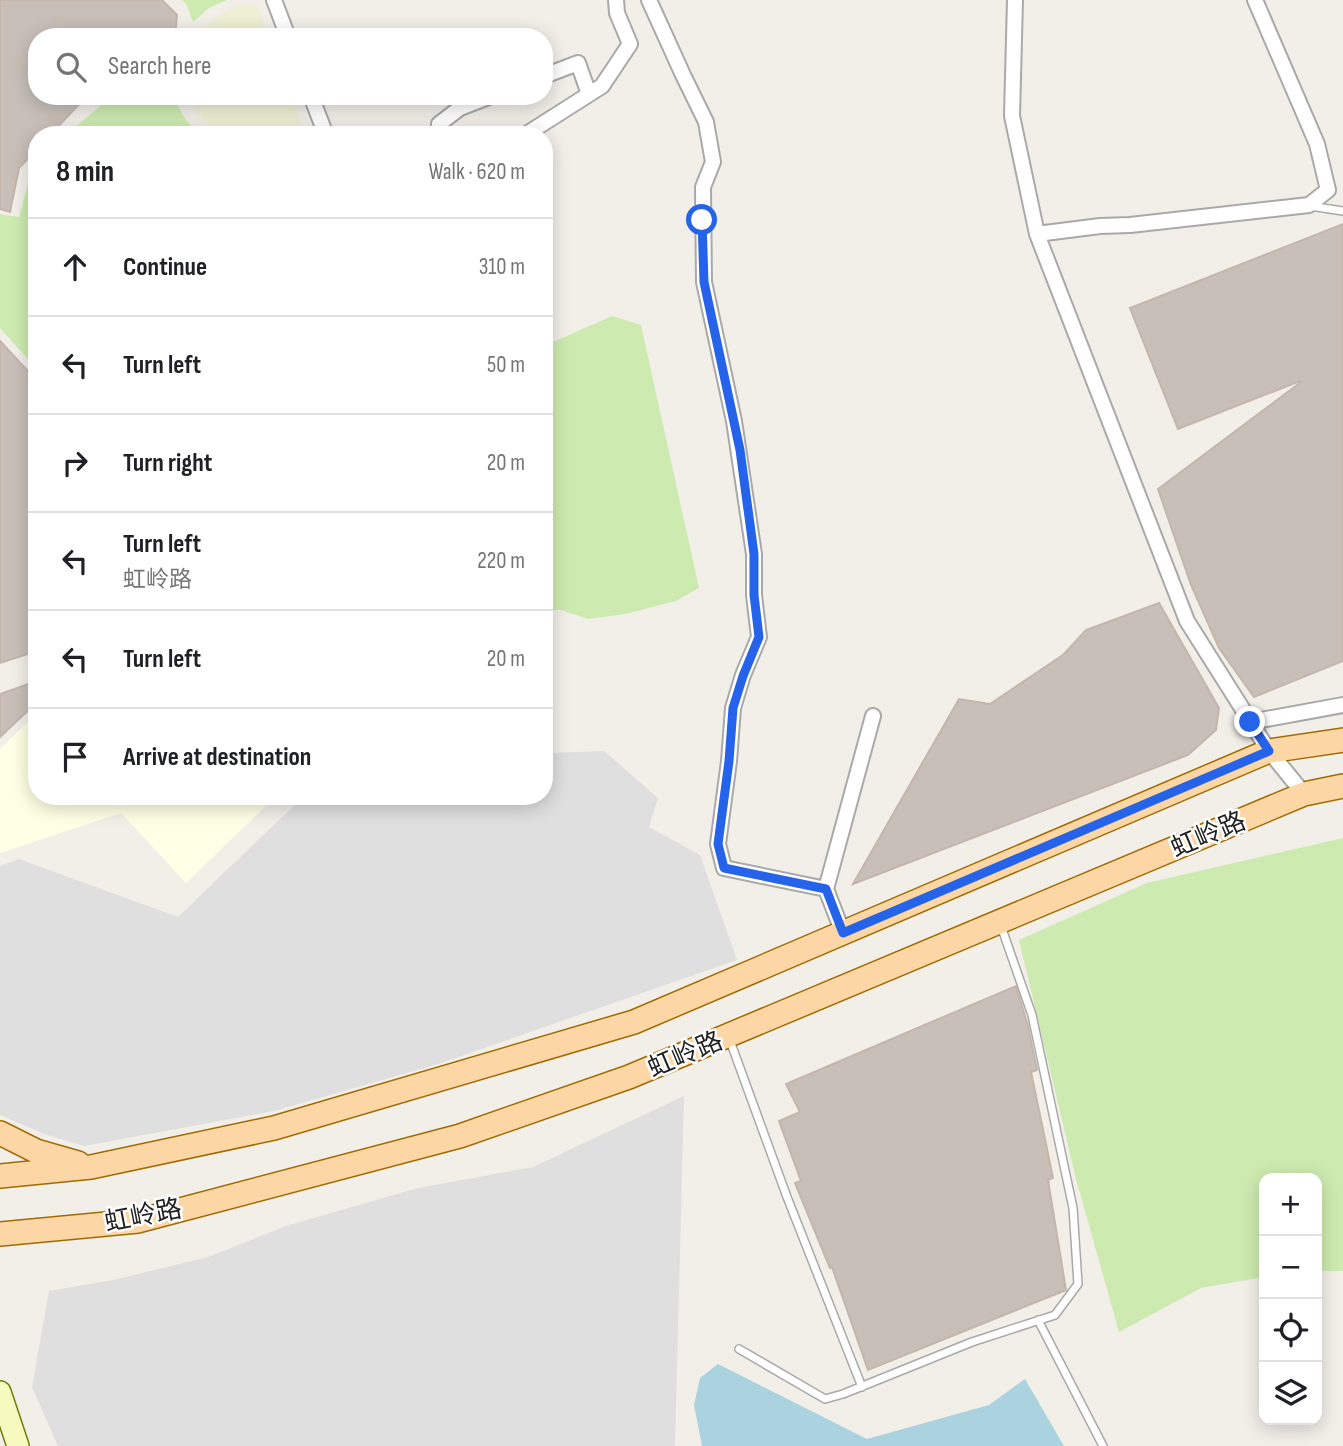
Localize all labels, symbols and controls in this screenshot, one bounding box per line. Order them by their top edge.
search box [28,28,553,105]
icon: search [52,48,90,86]
text: Search here [108,51,211,82]
text: 8 min [56,154,114,190]
text: Walk · 620 m [428,158,525,186]
route start [686,204,717,235]
icon: ahead [56,248,94,286]
text: Continue [123,252,207,283]
text: 310 m [479,253,525,281]
icon: left [56,346,94,384]
text: Turn left [123,350,201,381]
text: 50 m [487,351,525,379]
icon: right [56,444,94,482]
text: Turn right [123,448,212,479]
text: 20 m [487,449,525,477]
text: Turn left [123,529,201,560]
icon: left [56,542,94,580]
text: 220 m [477,547,525,575]
text: 虹岭路 [123,566,192,594]
icon: left [56,640,94,678]
text: Turn left [123,644,201,675]
text: 20 m [487,645,525,673]
route end [1234,706,1265,737]
icon: arrive [56,738,94,776]
text: Arrive at destination [123,742,311,773]
street label: 虹岭路 [1167,806,1251,865]
street label: 虹岭路 [644,1026,728,1085]
map controls [1259,1173,1322,1425]
button: + [1259,1173,1322,1236]
street label: 虹岭路 [102,1194,185,1239]
button: − [1259,1236,1322,1299]
button: locate [1259,1299,1322,1362]
button: layers [1259,1362,1322,1425]

